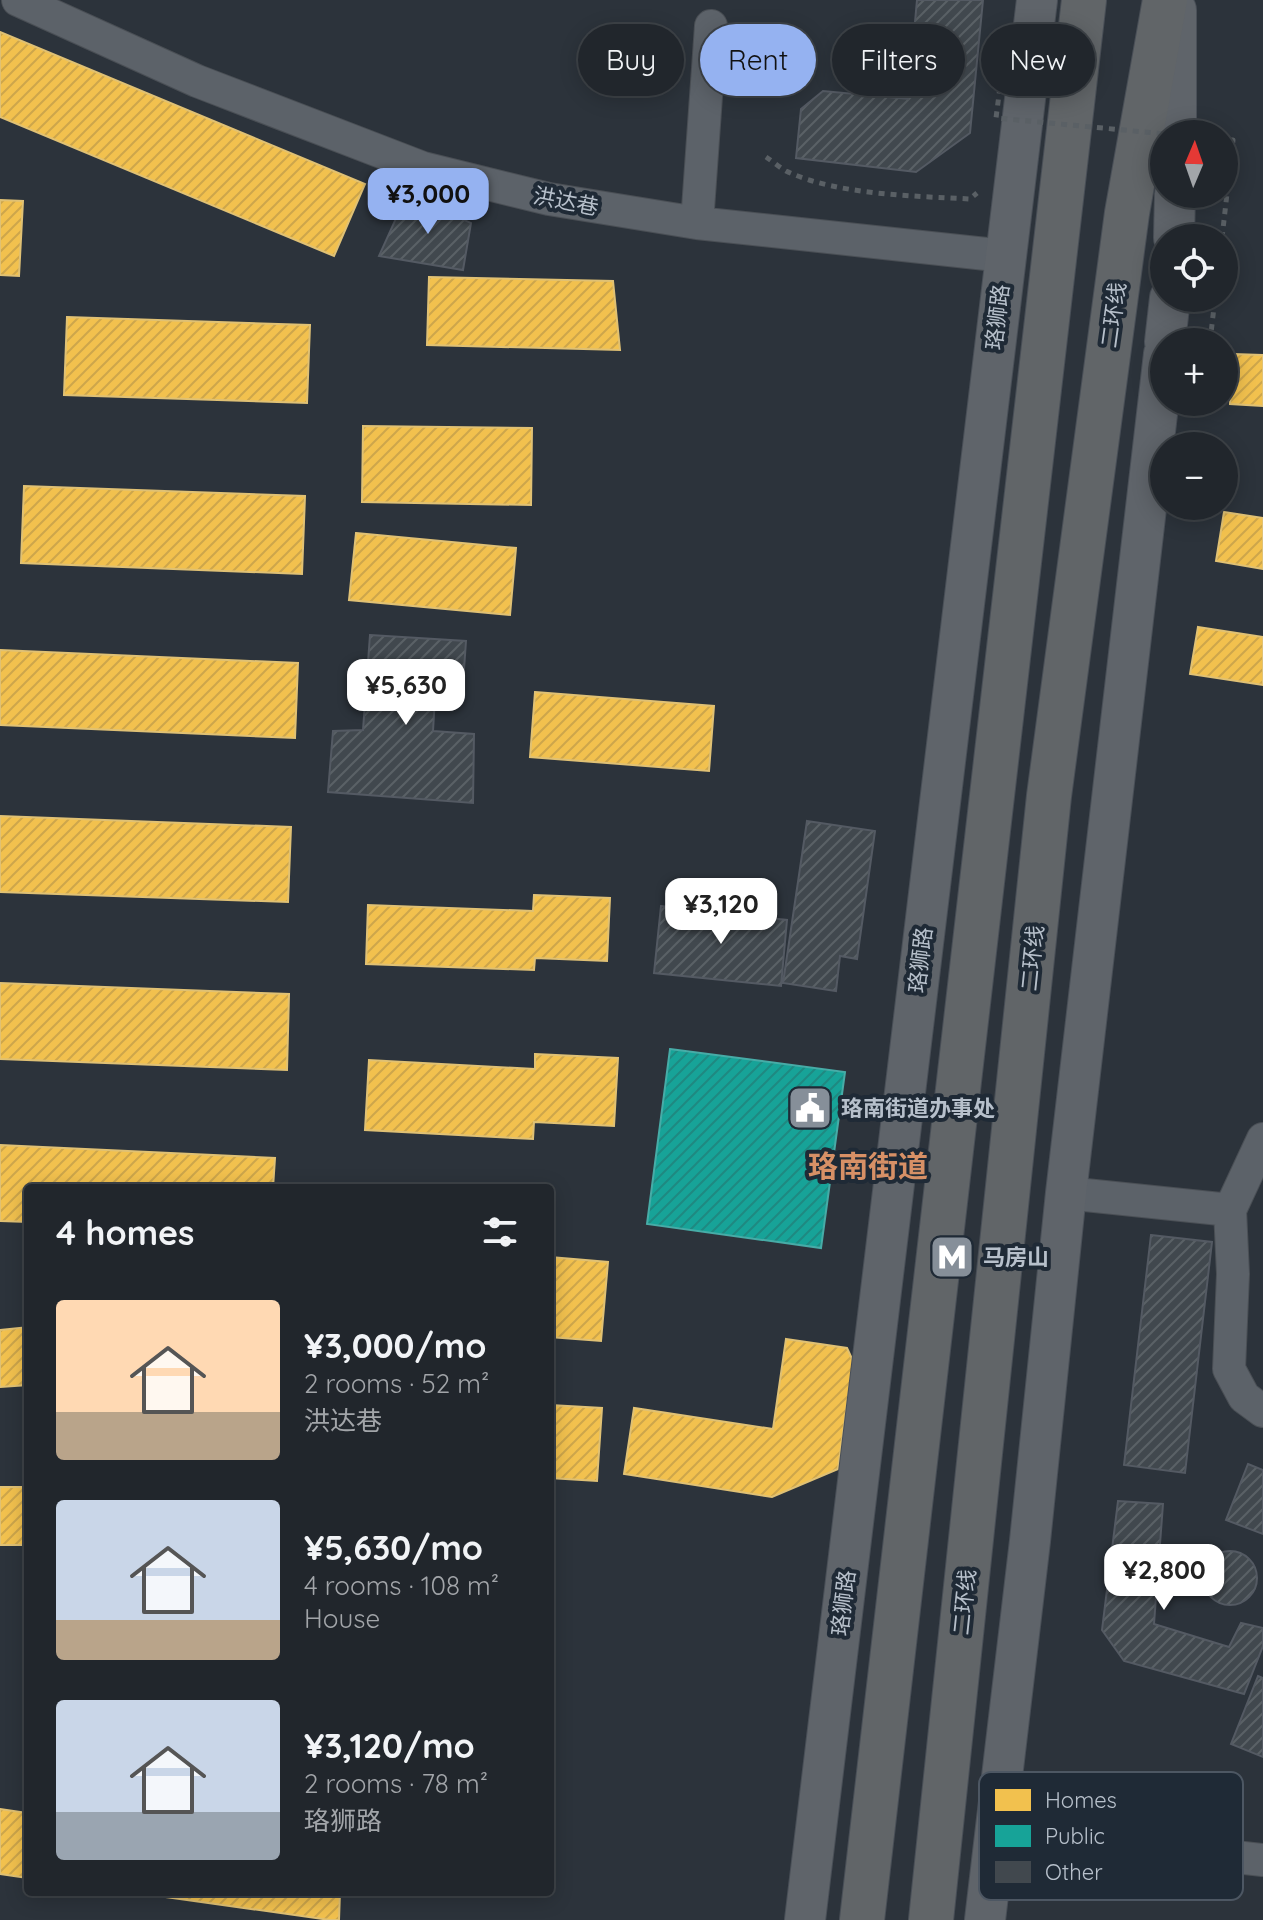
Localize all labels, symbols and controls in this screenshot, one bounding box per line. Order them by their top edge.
chip: Buy [578,24,684,96]
chip: Rent [700,24,816,96]
chip: Filters [832,24,965,96]
chip: New [981,24,1095,96]
north arrow [1150,120,1238,208]
map controls [1150,120,1238,520]
pin: ¥3,000 [363,168,493,236]
text: ¥3,000 [386,177,470,210]
street label: 洪达巷 [531,181,601,221]
button: locate [1150,224,1238,312]
street label: 二环线 [1095,280,1131,350]
street label: 珞狮路 [979,283,1015,351]
button: + [1150,328,1238,416]
button: − [1150,432,1238,520]
pin: ¥5,630 [341,659,471,727]
text: ¥5,630 [365,668,447,701]
pin: ¥3,120 [656,878,786,946]
text: ¥3,120 [683,887,759,920]
street label: 二环线 [1015,924,1049,992]
street label: 珞狮路 [902,926,938,994]
public building icon: 珞南街道办事处 [786,1084,834,1132]
place label: 珞南街道办事处 [841,1094,995,1122]
district label: 珞南街道 [808,1147,928,1185]
icon: filters [478,1210,522,1254]
text: 4 homes [56,1211,194,1254]
metro station icon: 马房山 [928,1233,976,1281]
place label: 马房山 [983,1243,1049,1271]
text: ¥3,000/mo [304,1324,486,1367]
icon: home [120,1332,216,1428]
text: 2 rooms · 52 m² [304,1367,489,1400]
text: 洪达巷 [304,1404,382,1437]
text: ¥5,630/mo [304,1526,483,1569]
icon: home [120,1532,216,1628]
pin: ¥2,800 [1099,1544,1229,1612]
text: ¥2,800 [1122,1553,1206,1586]
street label: 二环线 [947,1568,981,1636]
text: 4 rooms · 108 m² [304,1569,499,1602]
street label: 珞狮路 [825,1569,861,1637]
text: House [304,1602,380,1635]
text: ¥3,120/mo [304,1724,475,1767]
icon: home [120,1732,216,1828]
text: 2 rooms · 78 m² [304,1767,488,1800]
legend [979,1772,1243,1900]
text: Homes [1045,1786,1117,1814]
text: 珞狮路 [304,1804,382,1837]
text: Public [1045,1822,1105,1850]
text: Other [1045,1858,1103,1886]

